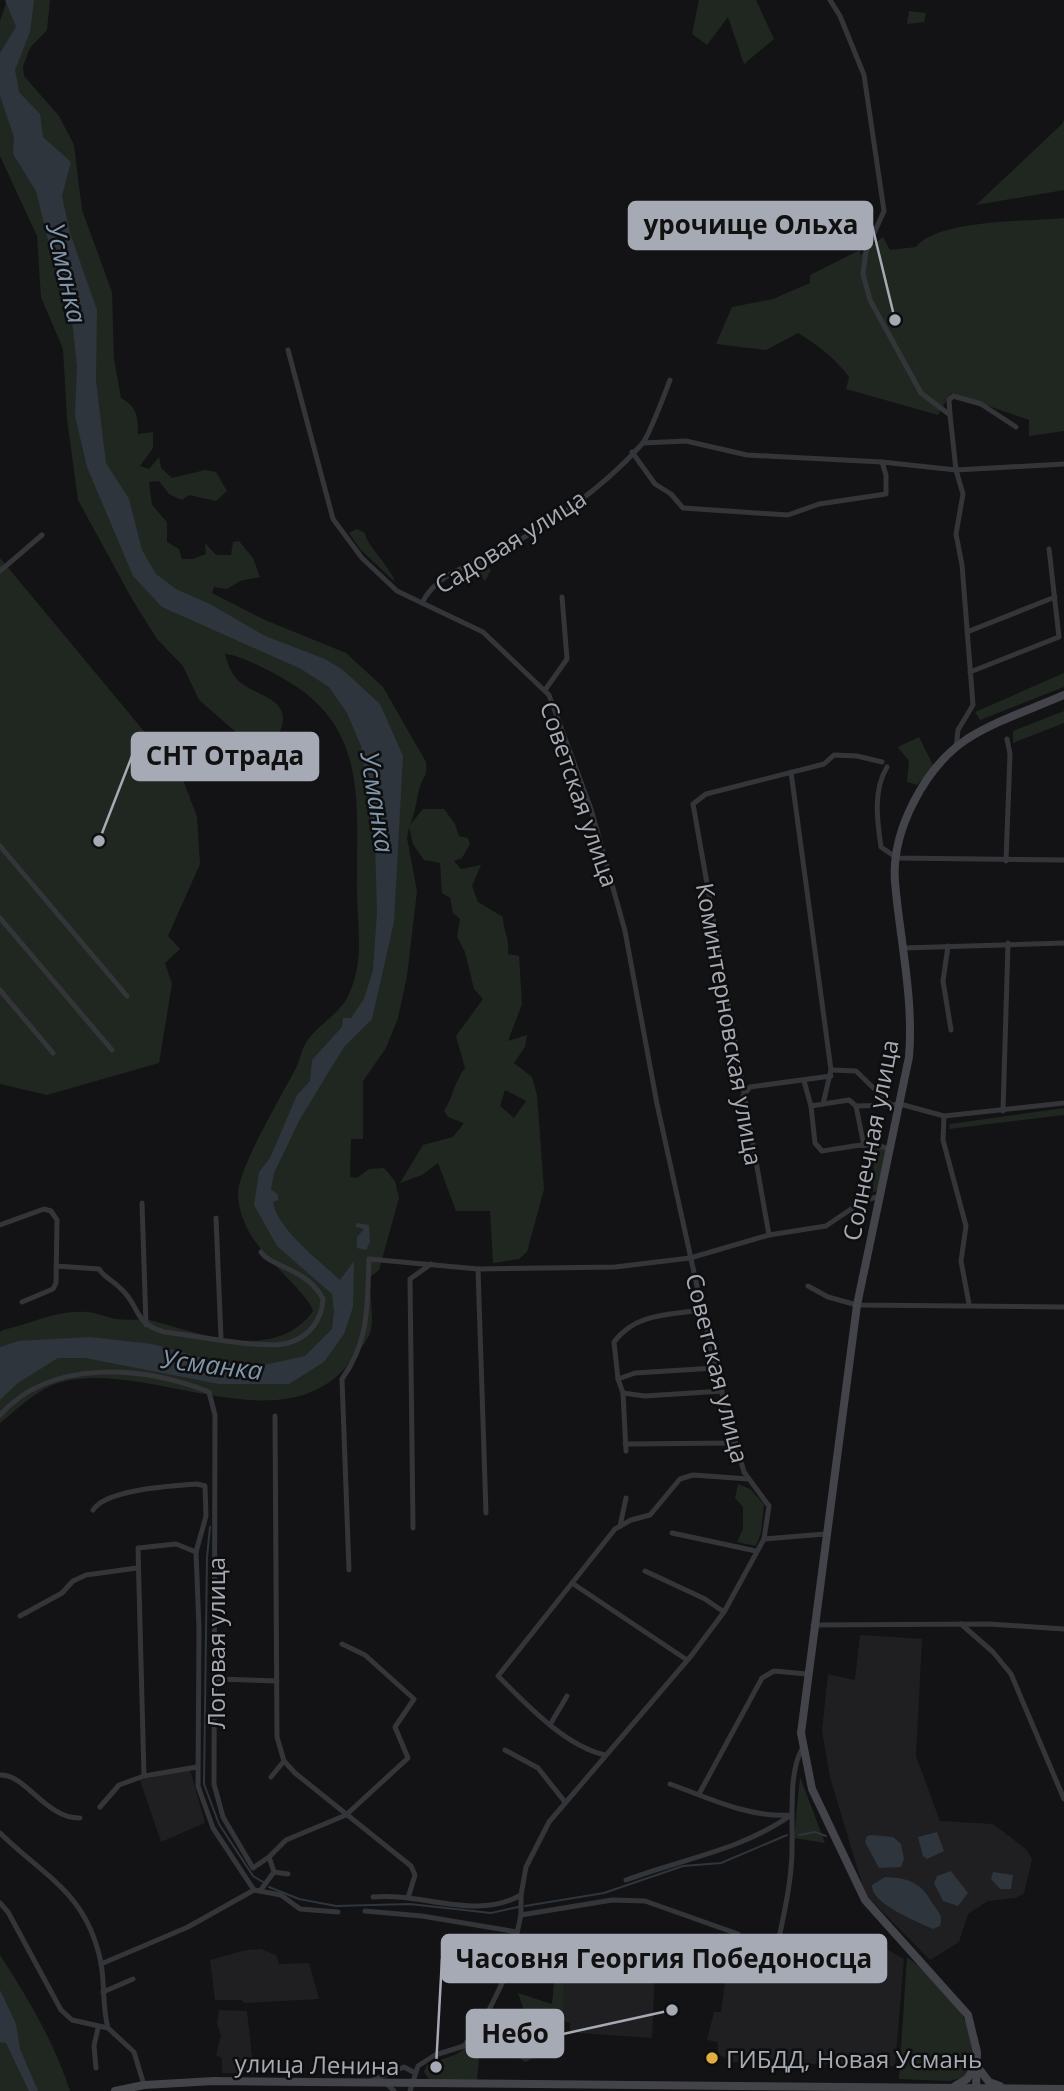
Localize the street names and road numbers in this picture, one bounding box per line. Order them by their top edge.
street label: Садовая улица [428,481,592,601]
street label: Советская улица [533,697,627,891]
street label: Коминтерновская улица [689,880,771,1168]
street label: Солнечная улица [834,1037,906,1243]
street label: Советская улица [678,1270,758,1466]
street label: Логовая улица [199,1557,232,1729]
street label: улица Ленина [234,2046,400,2082]

